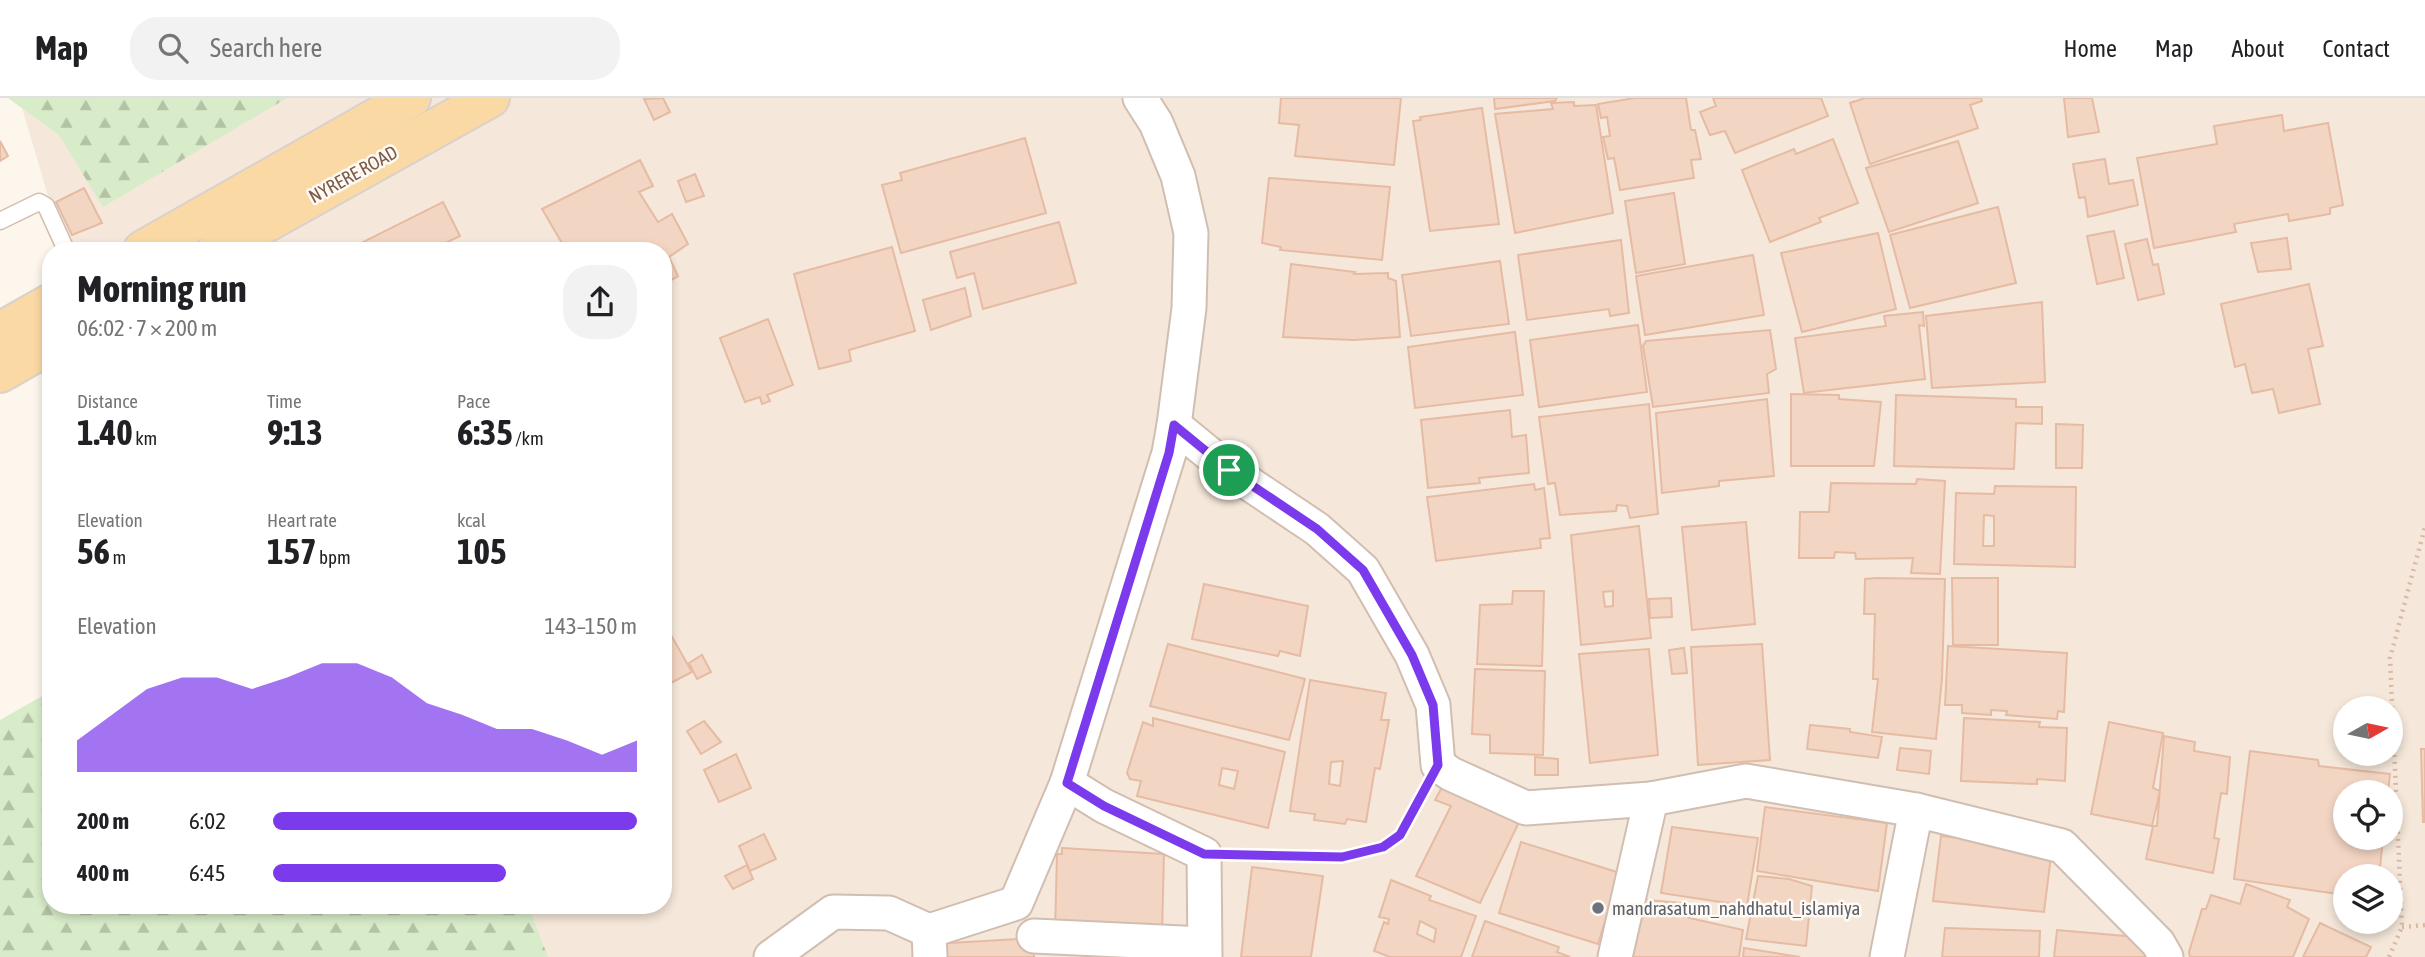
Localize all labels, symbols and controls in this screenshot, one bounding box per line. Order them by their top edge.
search box [130,17,620,80]
text: Map [35,29,88,67]
icon: search [154,29,192,67]
text: Search here [210,33,322,63]
text: Home [2063,35,2117,62]
text: Map [2155,35,2193,62]
text: About [2231,35,2284,62]
text: Contact [2322,35,2390,62]
street label: NYRERE ROAD [305,141,401,207]
button: share [563,265,637,339]
text: Morning run [77,267,247,310]
text: 06:02 · 7 × 200 m [77,315,217,341]
text: Distance [77,390,138,412]
text: Time [267,390,302,412]
text: Pace [457,390,490,412]
text: 1.40 [77,412,133,452]
text: 9:13 [267,412,323,452]
text: 6:35 [457,412,513,452]
text: km [133,427,157,449]
text: /km [513,427,544,449]
pin [1199,440,1259,500]
icon: arrive [1210,451,1248,489]
text: Elevation [77,509,143,531]
text: Heart rate [267,509,337,531]
text: kcal [457,509,486,531]
text: 56 [77,531,110,571]
text: 157 [267,531,316,571]
text: 105 [457,531,506,571]
text: m [110,546,126,568]
text: bpm [316,546,351,568]
text: Elevation [77,613,157,639]
text: 143–150 m [544,613,637,639]
north arrow [2333,696,2403,766]
map controls [2333,696,2403,934]
button: locate [2333,780,2403,850]
text: 200 m [77,808,129,834]
text: 6:02 [189,808,226,834]
text: 400 m [77,860,129,886]
text: 6:45 [189,860,226,886]
button: layers [2333,864,2403,934]
place label: mandrasatum_nahdhatul_islamiya [1612,897,1860,919]
marker: mandrasatum_nahdhatul_islamiya [1590,900,1606,916]

